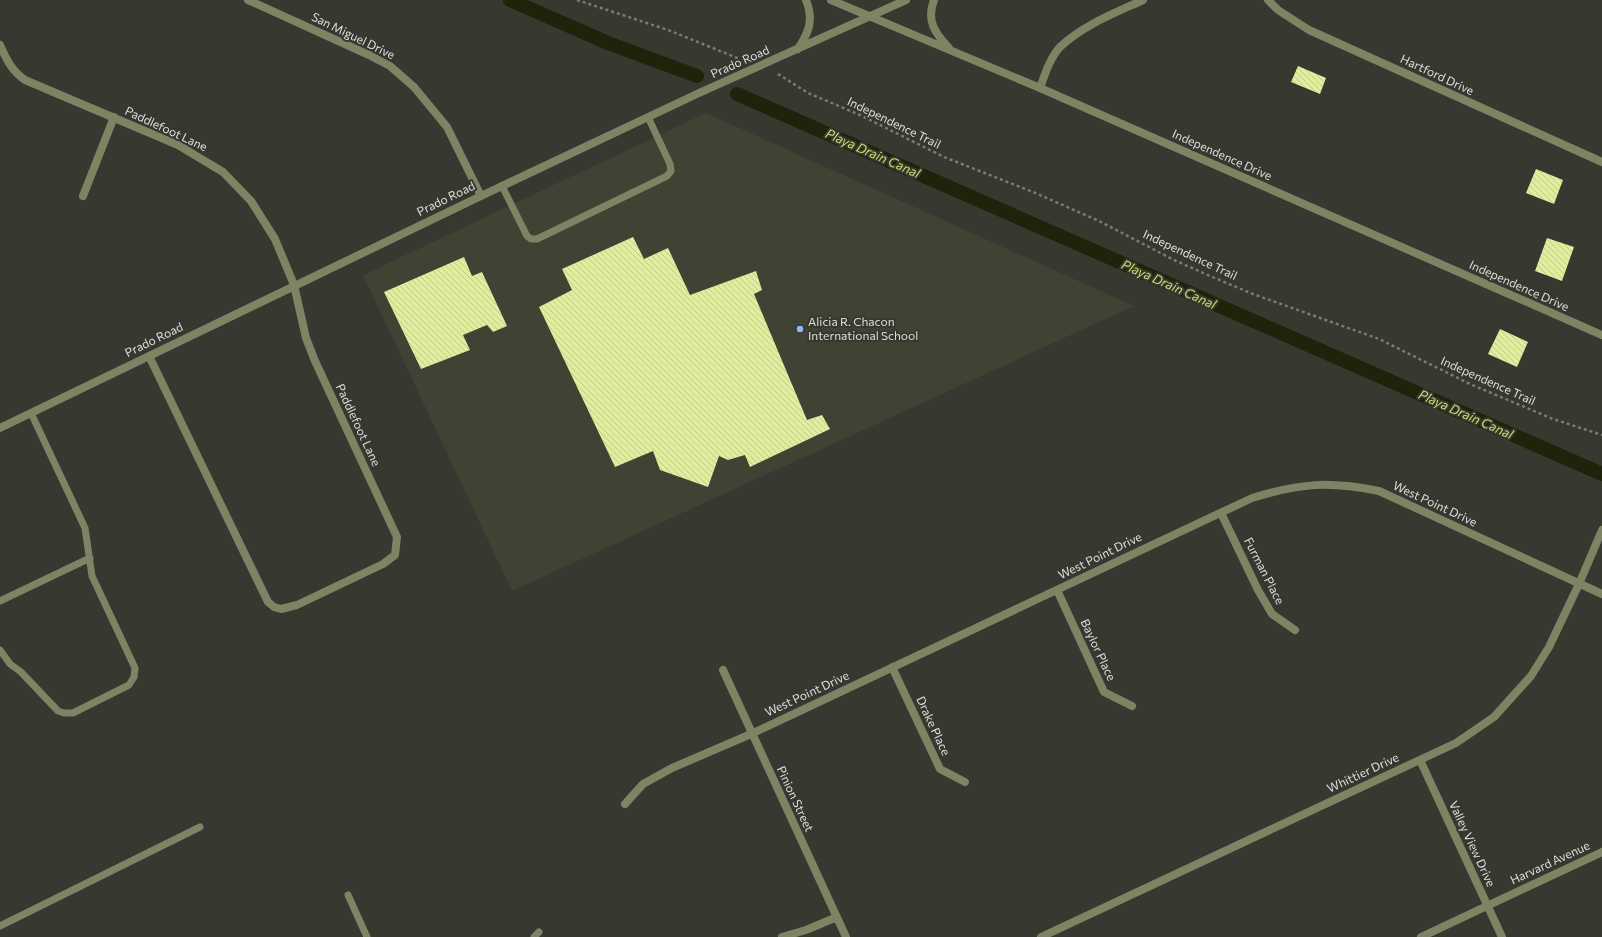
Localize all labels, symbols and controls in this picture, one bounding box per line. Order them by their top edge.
street label: San Miguel Drive [310,9,397,61]
street label: Prado Road [708,42,771,80]
street label: Hartford Drive [1398,51,1476,97]
street label: Independence Trail [845,93,943,151]
street label: Paddlefoot Lane [123,103,210,153]
water label: Playa Drain Canal [823,125,923,181]
street label: Independence Drive [1170,126,1274,182]
street label: Prado Road [414,178,477,218]
street label: Independence Trail [1141,226,1240,282]
water label: Playa Drain Canal [1119,256,1219,312]
street label: Independence Drive [1467,257,1571,313]
place label: Alicia R. Chacon International School [808,314,918,342]
street label: Prado Road [122,319,185,359]
marker: Alicia R. Chacon International School [795,324,805,334]
street label: Independence Trail [1439,353,1538,407]
street label: Paddlefoot Lane [334,381,384,468]
water label: Playa Drain Canal [1416,386,1516,442]
street label: West Point Drive [1391,478,1480,529]
street label: West Point Drive [1056,529,1144,581]
street label: Furman Place [1242,535,1288,606]
street label: Baylor Place [1079,616,1119,683]
street label: West Point Drive [762,668,851,719]
street label: Drake Place [914,694,954,757]
street label: Whittier Drive [1324,749,1401,795]
street label: Pinion Street [775,764,817,834]
street label: Valley View Drive [1447,798,1499,889]
street label: Harvard Avenue [1508,838,1592,887]

